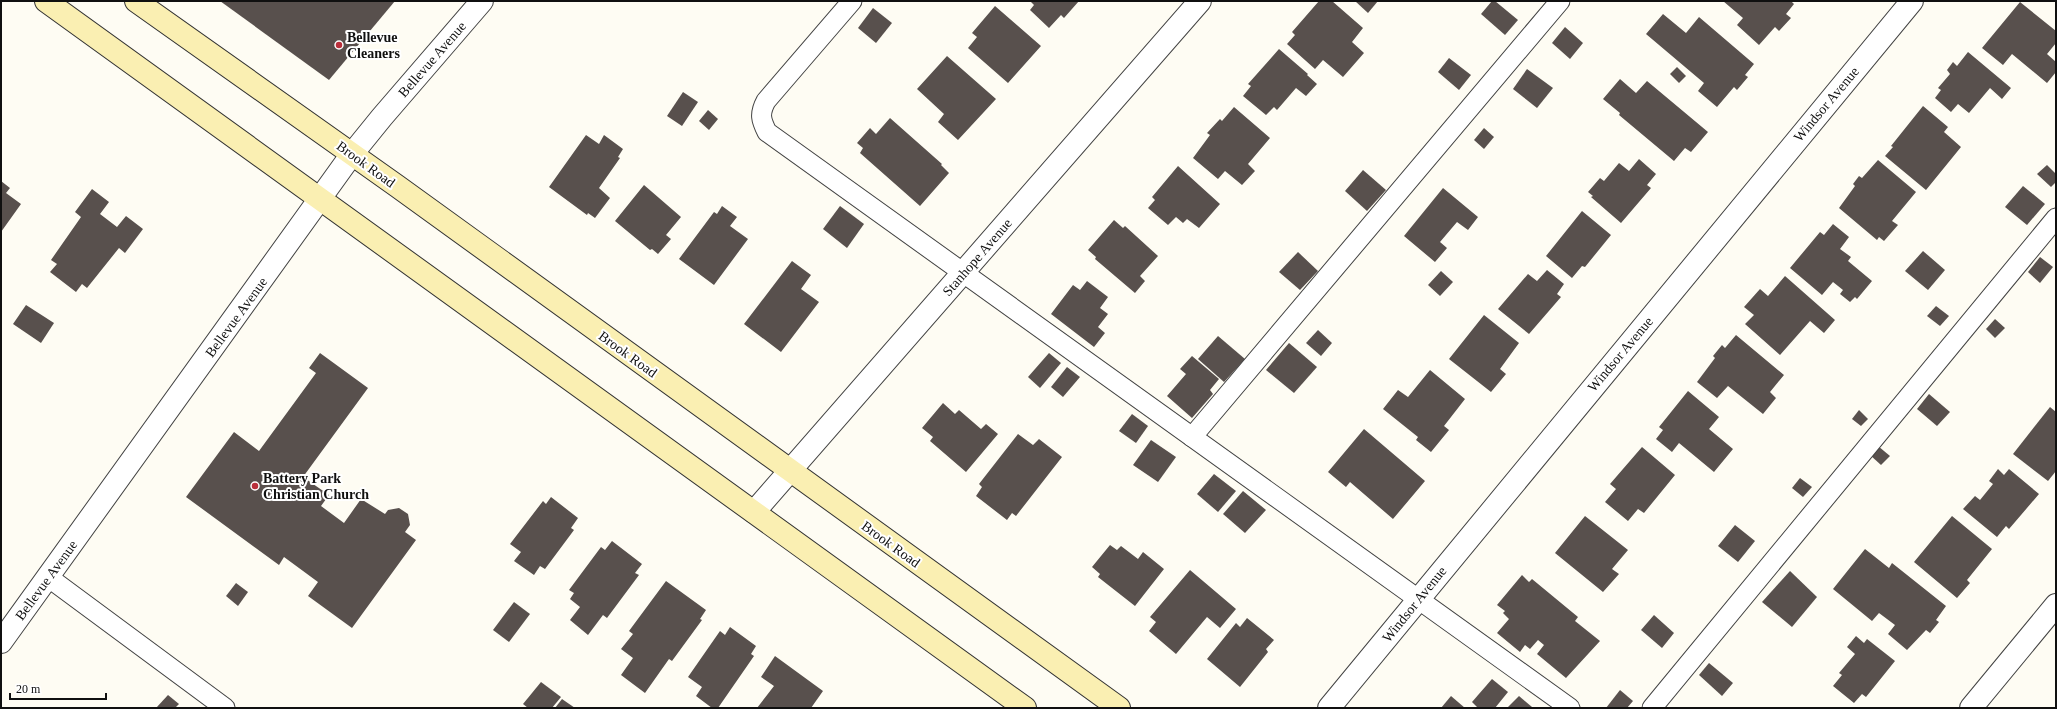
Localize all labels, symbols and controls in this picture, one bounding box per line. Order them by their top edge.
street label: Bellevue Avenue [396,19,469,100]
place label: Bellevue Cleaners [347,30,400,61]
marker: Bellevue Cleaners [334,40,344,50]
street label: Windsor Avenue [1791,64,1862,145]
street label: Brook Road [334,138,398,190]
street label: Stanhope Avenue [940,216,1015,299]
street label: Bellevue Avenue [202,274,270,360]
street label: Windsor Avenue [1585,314,1656,395]
street label: Brook Road [596,328,660,380]
place label: Battery Park Christian Church [263,471,369,502]
marker: Battery Park Christian Church [250,481,260,491]
street label: Brook Road [859,518,923,570]
street label: Bellevue Avenue [12,537,80,623]
street label: Windsor Avenue [1379,563,1449,645]
scale bar [10,675,106,701]
text: 20 m [16,682,41,696]

